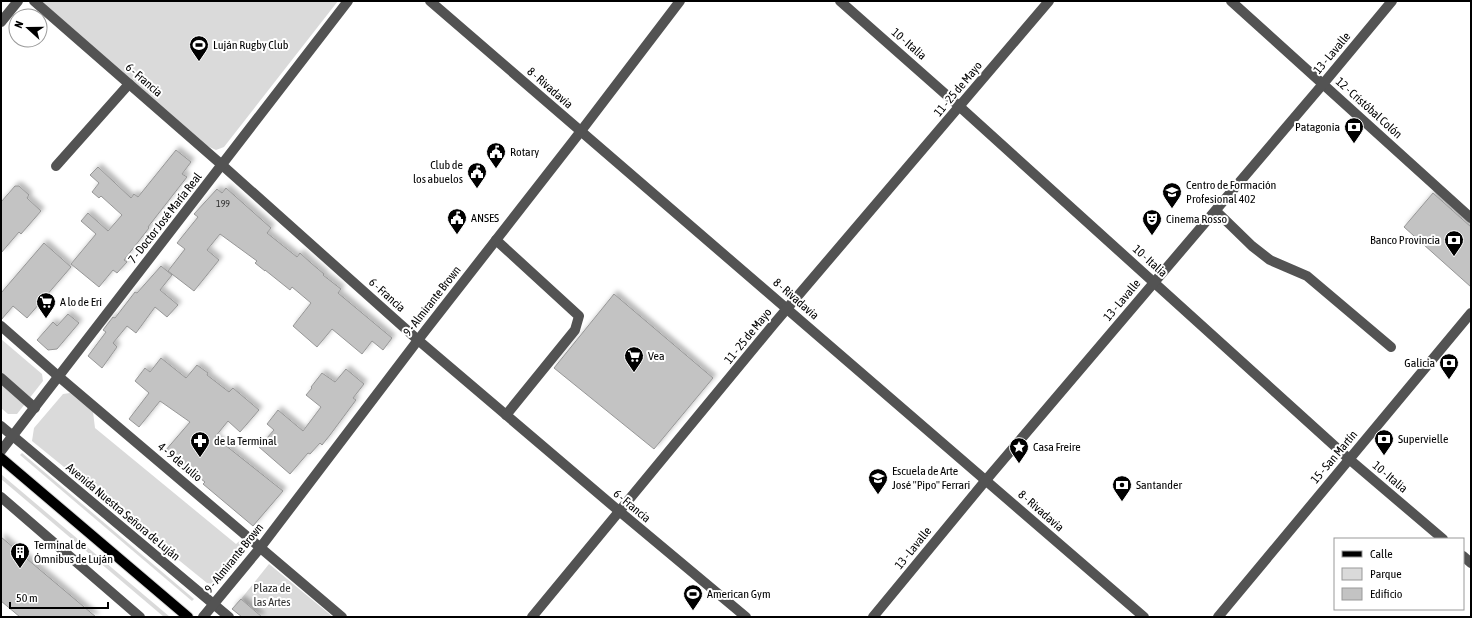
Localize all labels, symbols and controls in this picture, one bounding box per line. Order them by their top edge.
north arrow [8,8,48,48]
text: N [12,19,25,30]
street label: 10 - Italia [889,25,929,63]
street label: 13 - Lavalle [1311,29,1353,77]
sports icon: Luján Rugby Club [188,34,210,62]
place label: Luján Rugby Club [213,38,289,52]
street label: 11 - 25 de Mayo [931,58,985,119]
street label: 6 - Francia [123,60,165,100]
street label: 8 - Rivadavia [524,64,576,112]
street label: 12 - Cristóbal Colón [1333,75,1405,141]
bank icon: Patagonia [1343,116,1365,144]
place label: Patagonia [1295,120,1340,134]
public building icon: Rotary [485,141,507,169]
place label: Rotary [510,145,539,159]
place label: Club de los abuelos [413,158,463,186]
public building icon: Club de los abuelos [466,161,488,189]
street label: 7 - Doctor José María Real [125,169,205,266]
place label: Centro de Formación Profesional 402 [1186,178,1276,206]
school or university icon: Centro de Formación Profesional 402 [1161,181,1183,209]
house number: 199 [216,198,230,209]
public building icon: ANSES [446,207,468,235]
theatre icon: Cinema Rosso [1141,208,1163,236]
place label: ANSES [471,211,499,225]
place label: Cinema Rosso [1166,212,1227,226]
bank icon: Banco Provincia [1443,229,1465,257]
place label: Banco Provincia [1370,233,1440,247]
street label: 10 - Italia [1130,242,1170,280]
street label: 9 - Almirante Brown [400,263,464,339]
street label: 6 - Francia [366,275,408,315]
street label: 8 - Rivadavia [770,275,822,323]
street label: 13 - Lavalle [1101,276,1143,324]
supermarket icon: A lo de Eri [35,291,57,319]
place label: A lo de Eri [60,295,102,309]
street label: 11 - 25 de Mayo [721,305,775,367]
supermarket icon: Vea [623,345,645,373]
place label: Vea [648,349,665,363]
bank icon: Galicia [1438,352,1460,380]
place label: Galicia [1404,356,1435,370]
street label: 15 - San Martín [1308,428,1360,486]
bank icon: Supervielle [1373,428,1395,456]
pharmacy icon: de la Terminal [189,430,211,458]
place label: Supervielle [1398,432,1448,446]
place label: de la Terminal [214,434,278,448]
place icon: Casa Freire [1008,436,1030,464]
street label: 4 - 9 de Julio [155,440,205,485]
place label: Casa Freire [1033,440,1081,454]
street label: 10 - Italia [1370,458,1410,496]
street label: Avenida Nuestra Señora de Luján [63,460,183,564]
place label: Escuela de Arte José "Pipo" Ferrari [892,464,970,492]
school or university icon: Escuela de Arte José "Pipo" Ferrari [867,467,889,495]
bank icon: Santander [1111,474,1133,502]
place label: Santander [1136,478,1182,492]
street label: 6 - Francia [611,486,653,526]
street label: 8 - Rivadavia [1015,487,1067,535]
street label: 9 - Almirante Brown [202,520,266,596]
street label: 13 - Lavalle [892,524,934,572]
place label: Terminal de Ómnibus de Luján [34,538,113,566]
legend [1334,538,1464,610]
building icon: Terminal de Ómnibus de Luján [9,541,31,569]
text: Calle [1370,547,1393,561]
text: Parque [1370,567,1402,581]
park label: Plaza de las Artes [253,581,291,609]
sports icon: American Gym [682,583,704,611]
scale bar [10,584,108,610]
place label: American Gym [707,587,771,601]
text: Edificio [1370,587,1403,601]
text: 50 m [16,591,38,605]

